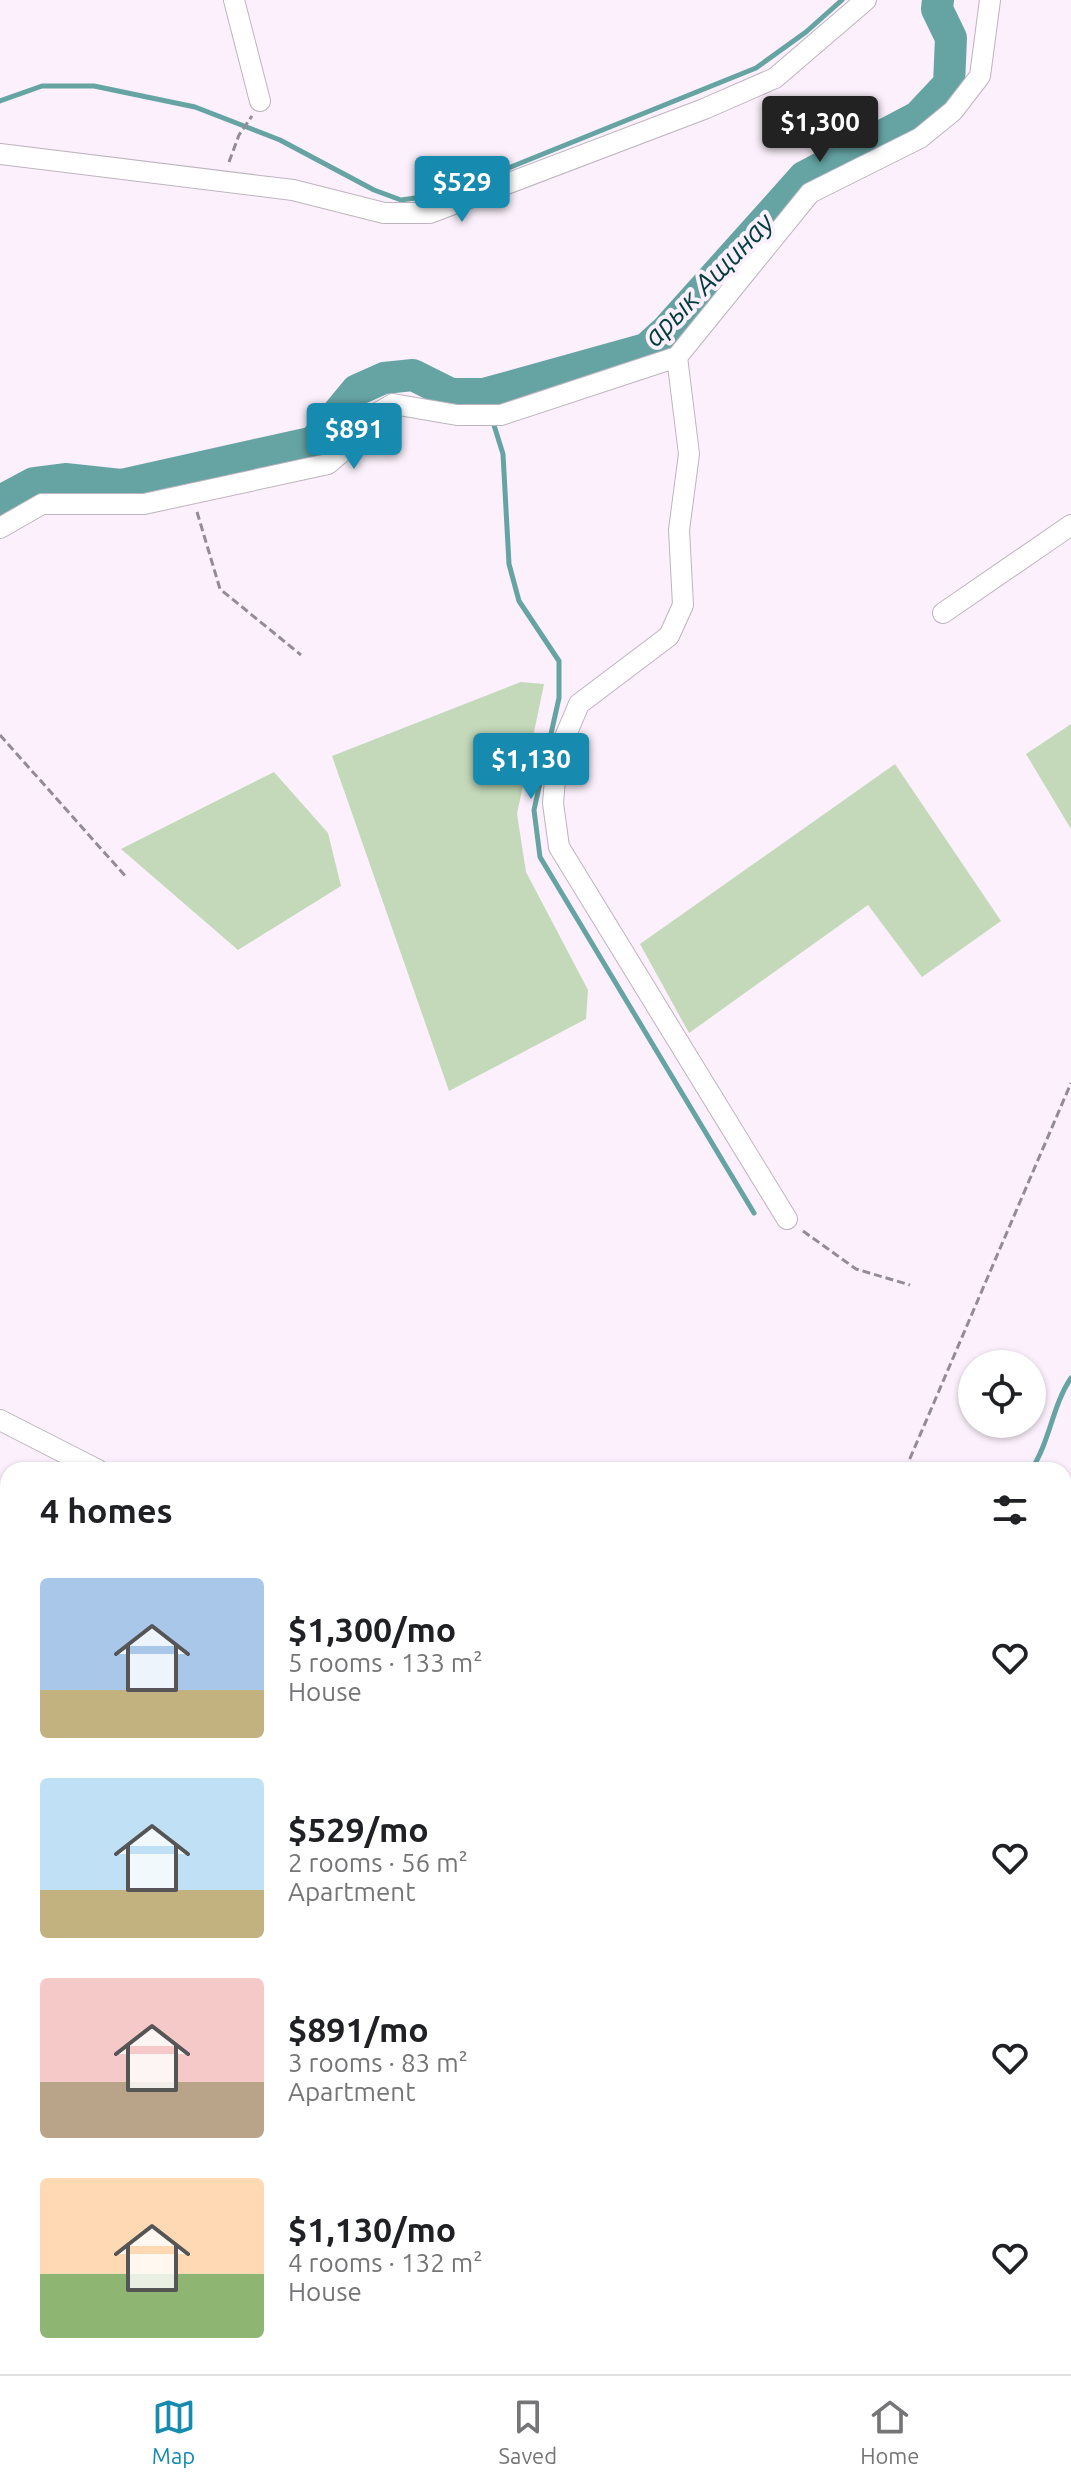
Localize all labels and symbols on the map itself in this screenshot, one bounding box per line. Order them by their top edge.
pin: $1,300 [755,96,885,164]
pin: $529 [415,156,509,224]
water label: арык Ащинау [637,206,779,352]
pin: $891 [307,403,401,471]
pin: $1,130 [466,733,596,801]

